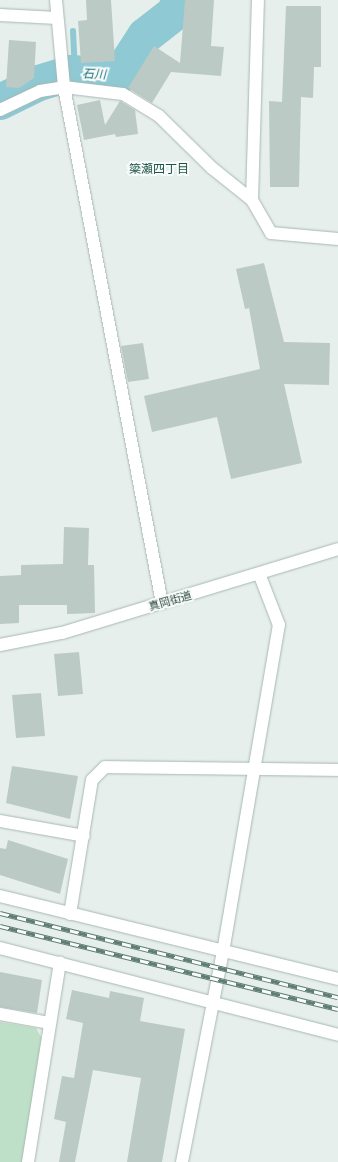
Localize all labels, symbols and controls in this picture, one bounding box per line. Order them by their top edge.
water label: 石川 [82,67,106,83]
district label: 簗瀬四丁目 [129,163,189,177]
street label: 真岡街道 [147,589,193,613]

